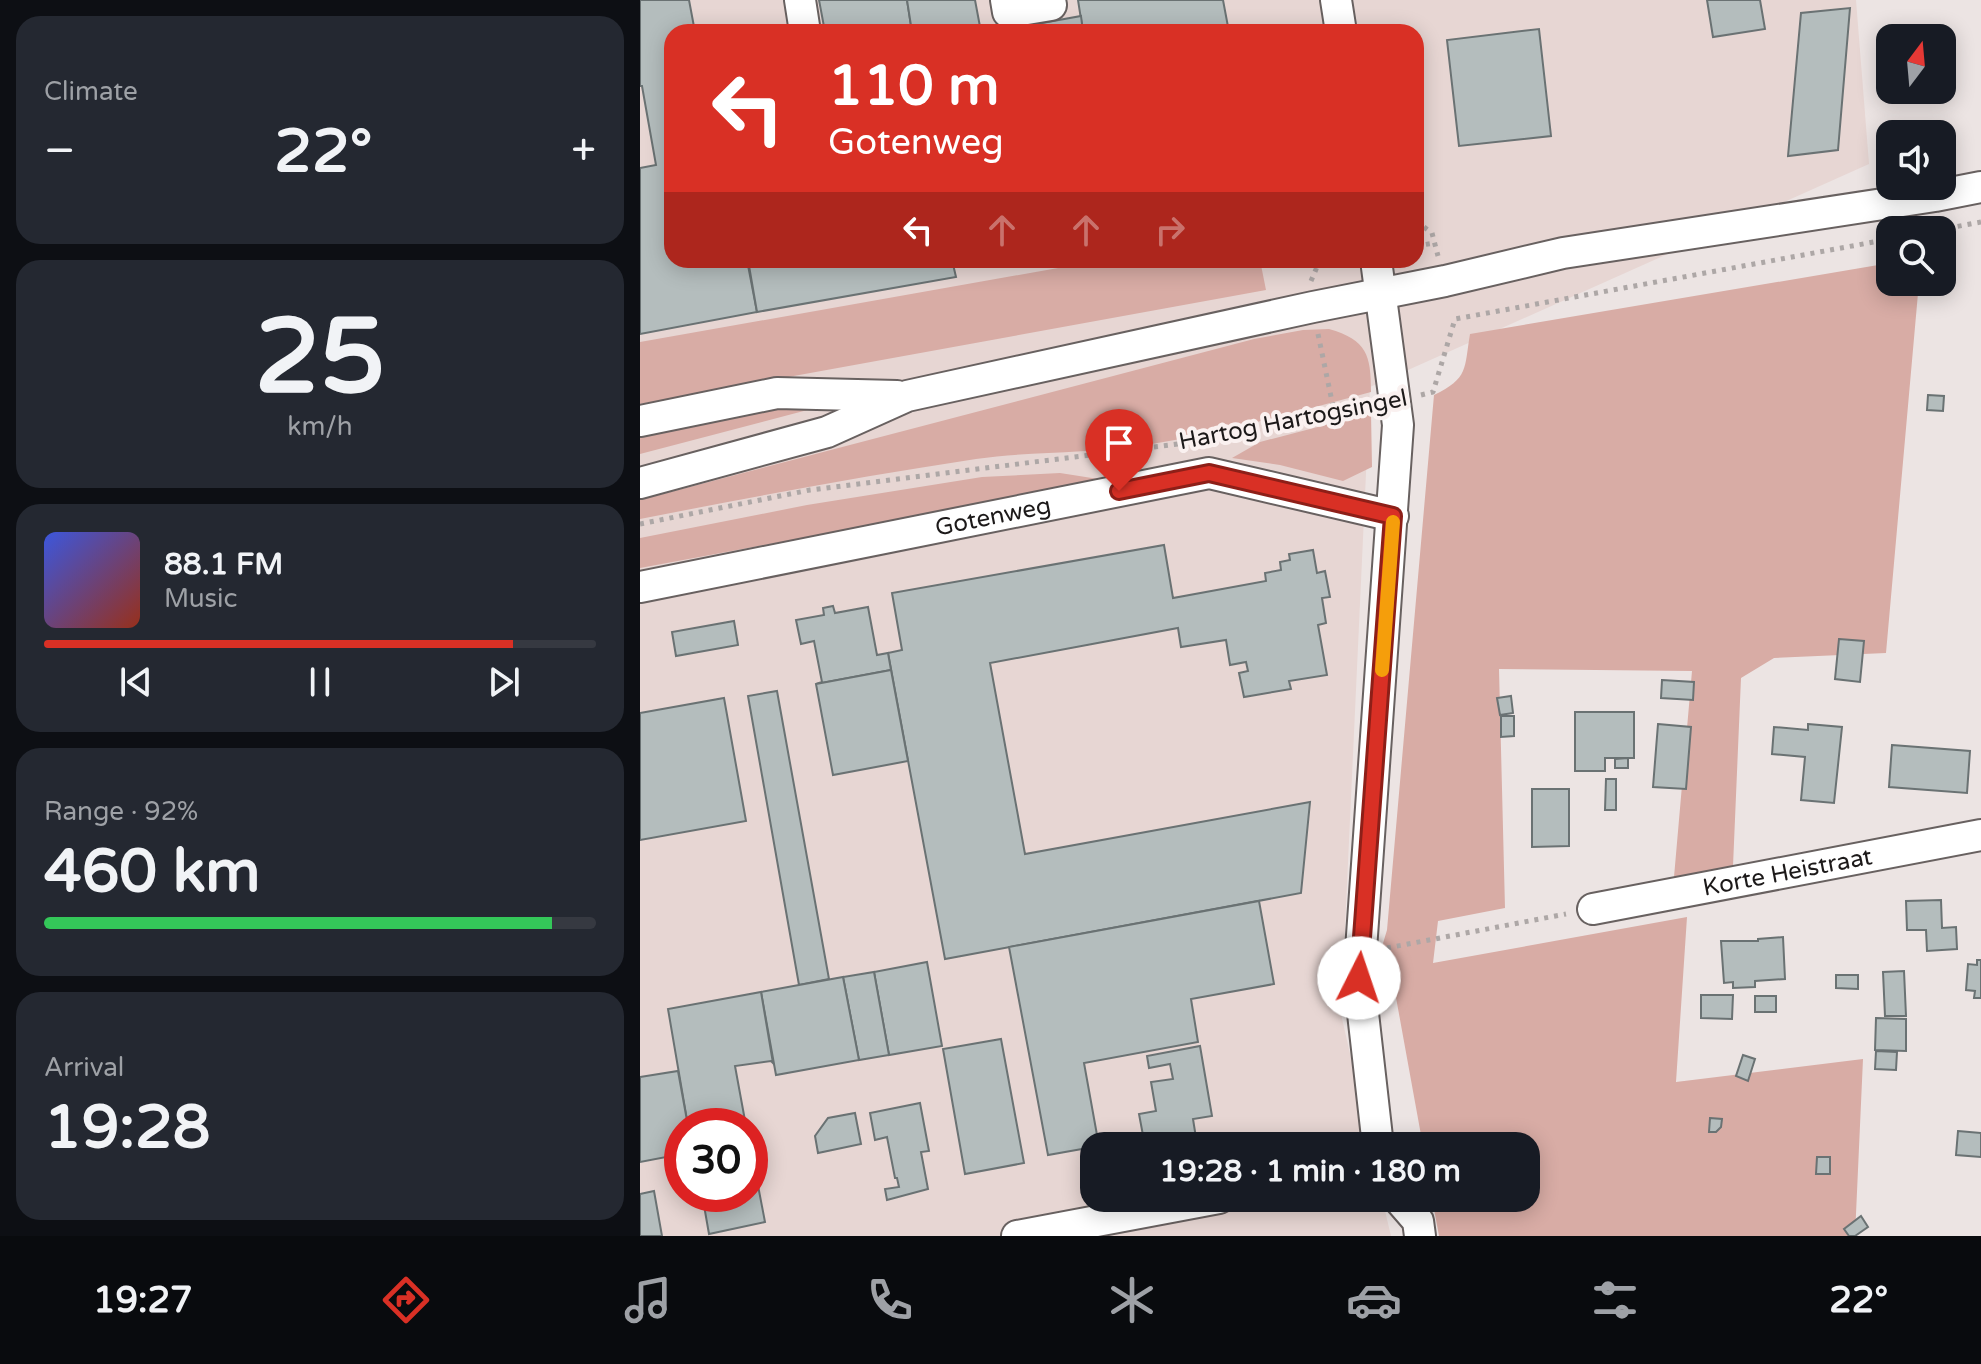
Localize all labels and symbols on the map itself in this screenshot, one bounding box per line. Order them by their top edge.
north arrow [1876,24,1956,104]
street label: Hartog Hartogsingel [1176,384,1410,456]
pin [1085,409,1153,491]
street label: Gotenweg [933,491,1053,542]
street label: Korte Heistraat [1700,842,1875,902]
position arrow [1317,936,1401,1020]
speed limit sign: 30 [664,1108,768,1212]

